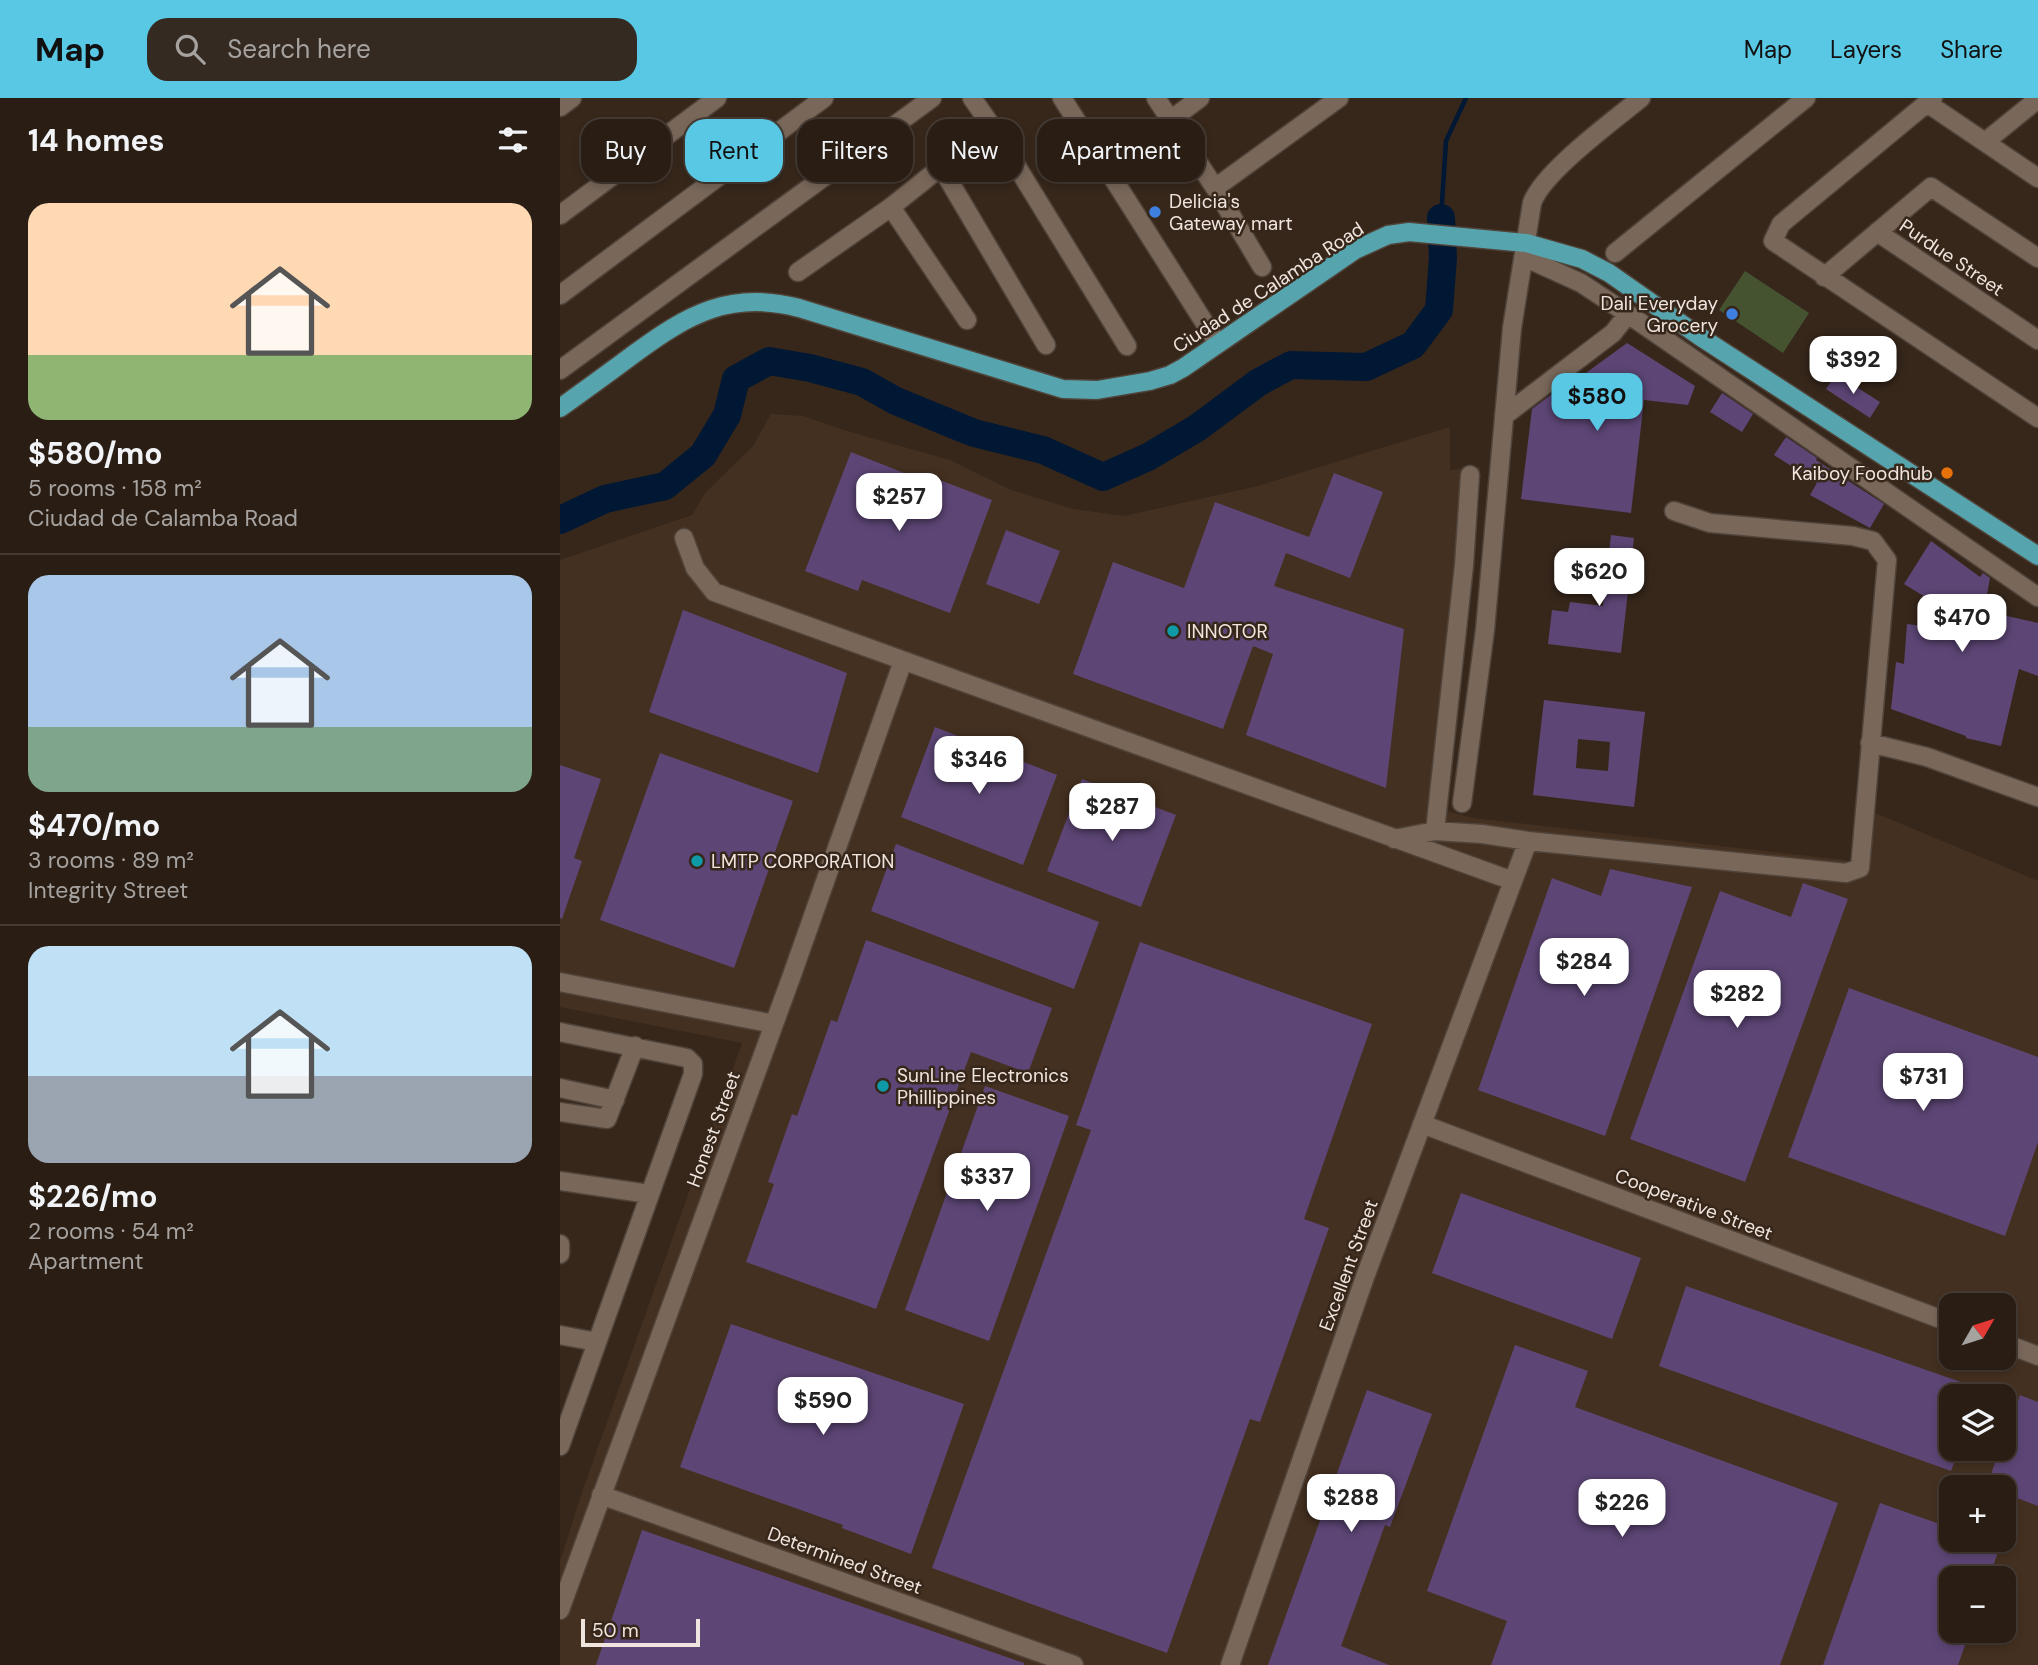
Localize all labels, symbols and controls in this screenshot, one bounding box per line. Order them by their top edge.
search box [147,18,637,81]
text: Map [35,28,105,71]
icon: search [171,30,209,68]
text: Search here [227,32,371,66]
text: Map [1744,34,1792,65]
text: Layers [1830,34,1902,65]
text: Share [1940,34,2003,65]
chip: Buy [581,119,671,182]
chip: Rent [685,119,783,182]
chip: Filters [797,119,913,182]
chip: New [927,119,1023,182]
chip: Apartment [1037,119,1205,182]
text: 14 homes [28,121,165,160]
icon: filters [494,121,532,159]
place label: Delicia's Gateway mart [1169,189,1293,236]
marker: Delicia's Gateway mart [1147,204,1163,220]
street label: Purdue Street [1895,213,2009,302]
street label: Ciudad de Calamba Road [1168,216,1369,359]
icon: home [217,248,343,374]
place label: Dali Everyday Grocery [1600,291,1718,338]
marker: Dali Everyday Grocery [1724,306,1740,322]
pin: $392 [1812,336,1894,396]
text: $392 [1826,344,1880,374]
pin: $580 [1556,374,1638,433]
text: $580 [1568,381,1626,411]
text: $580/mo [28,434,162,473]
place label: Kaiboy Foodhub [1791,461,1933,486]
marker: Kaiboy Foodhub [1939,465,1955,481]
text: 5 rooms · 158 m² [28,473,202,503]
pin: $257 [858,474,940,533]
text: $257 [872,481,926,511]
text: Ciudad de Calamba Road [28,503,298,533]
pin: $620 [1558,548,1640,608]
text: $620 [1570,556,1628,586]
pin: $470 [1921,594,2003,654]
text: $470 [1933,602,1991,632]
place label: INNOTOR [1187,619,1268,644]
icon: home [217,620,343,746]
marker: INNOTOR [1165,623,1181,639]
pin: $346 [938,736,1020,796]
text: $346 [950,744,1008,774]
pin: $287 [1071,784,1153,843]
text: $287 [1085,791,1139,821]
text: $470/mo [28,806,160,845]
text: 3 rooms · 89 m² [28,845,194,875]
place label: LMTP CORPORATION [711,849,894,874]
marker: LMTP CORPORATION [689,853,705,869]
text: Integrity Street [28,875,188,905]
pin: $284 [1543,939,1625,998]
text: $284 [1556,946,1612,976]
pin: $282 [1696,970,1778,1030]
text: $282 [1710,978,1764,1008]
icon: home [217,991,343,1117]
pin: $731 [1882,1054,1964,1113]
text: $731 [1899,1061,1947,1091]
place label: SunLine Electronics Phillippines [897,1063,1069,1110]
street label: Honest Street [681,1068,746,1190]
marker: SunLine Electronics Phillippines [875,1078,891,1094]
pin: $337 [946,1154,1028,1213]
text: $337 [960,1161,1014,1191]
street label: Cooperative Street [1611,1163,1776,1246]
text: $226/mo [28,1177,158,1216]
street label: Excellent Street [1313,1196,1384,1334]
text: 2 rooms · 54 m² [28,1216,194,1246]
text: Apartment [28,1246,143,1276]
north arrow [1939,1293,2016,1370]
map controls [1939,1293,2016,1643]
pin: $590 [782,1378,864,1437]
button: layers [1939,1384,2016,1461]
text: $590 [794,1385,852,1415]
pin: $288 [1310,1474,1392,1534]
button: + [1939,1475,2016,1552]
pin: $226 [1581,1480,1663,1539]
text: $288 [1323,1482,1379,1512]
text: $226 [1594,1487,1650,1517]
street label: Determined Street [764,1521,925,1600]
button: − [1939,1566,2016,1643]
scale bar [581,1616,700,1648]
text: 50 m [592,1618,639,1643]

